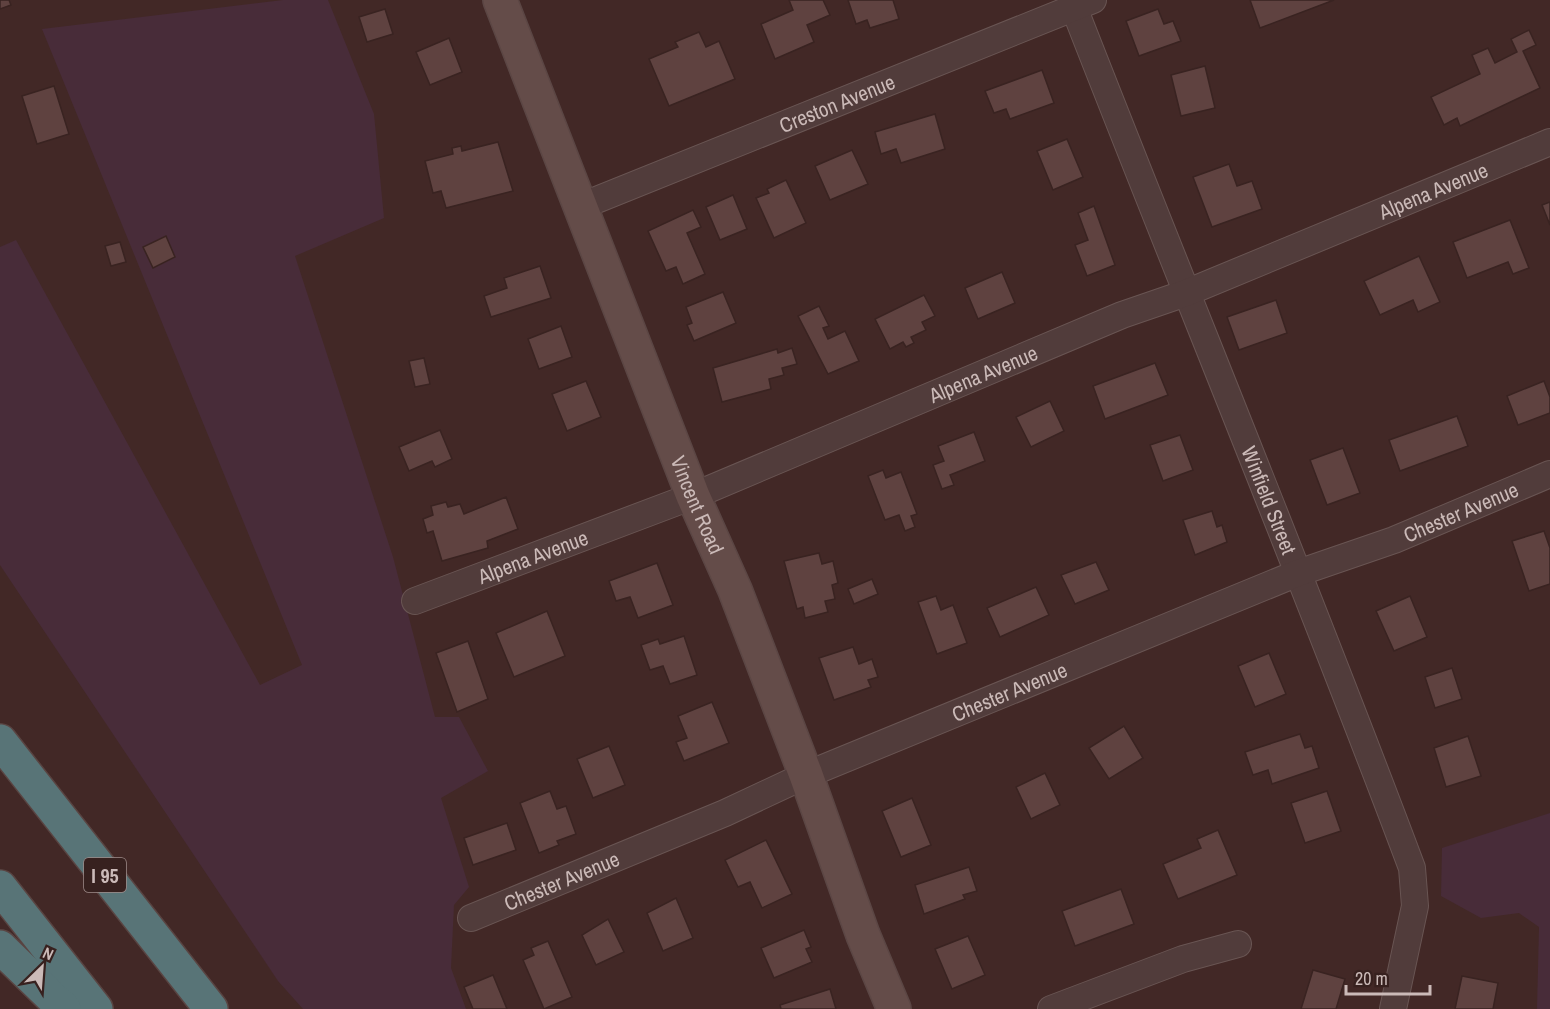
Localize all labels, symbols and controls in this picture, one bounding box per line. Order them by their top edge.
street label: Creston Avenue [775,67,899,139]
street label: Alpena Avenue [1373,155,1492,226]
street label: Alpena Avenue [923,338,1042,410]
street label: Winfield Street [1235,442,1304,559]
street label: Vincent Road [664,451,731,558]
street label: Chester Avenue [1399,475,1523,549]
street label: Alpena Avenue [473,522,592,591]
street label: Chester Avenue [947,655,1071,728]
street label: Chester Avenue [500,844,624,917]
road number: I 95 [84,858,126,892]
north arrow [12,937,72,997]
text: N [39,941,57,965]
scale bar [1346,958,1430,996]
text: 20 m [1355,966,1388,991]

